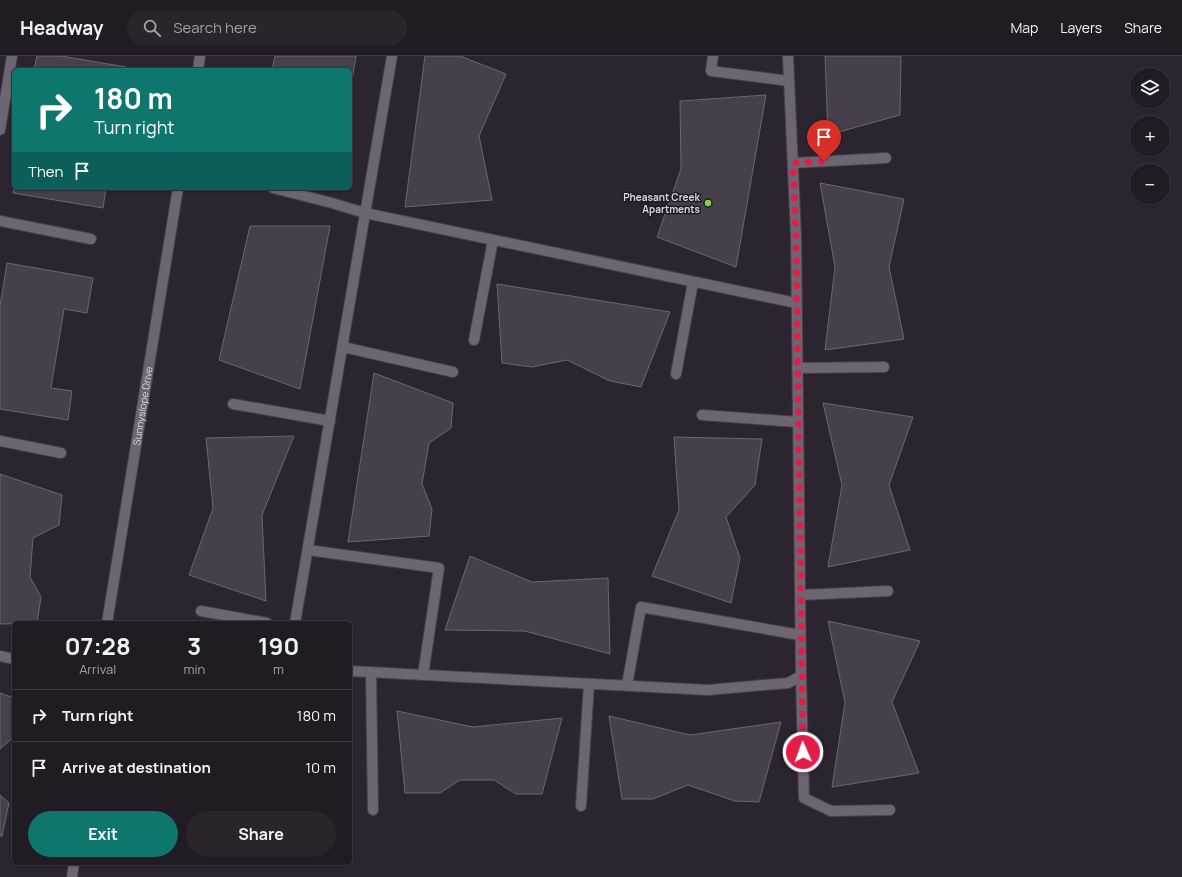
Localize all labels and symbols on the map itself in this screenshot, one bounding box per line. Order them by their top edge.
pin [807,120,841,161]
place label: Pheasant Creek Apartments [623,190,701,216]
marker: Pheasant Creek Apartments [703,198,713,208]
street label: Sunnyslope Drive [129,365,156,446]
position arrow [782,731,824,773]

